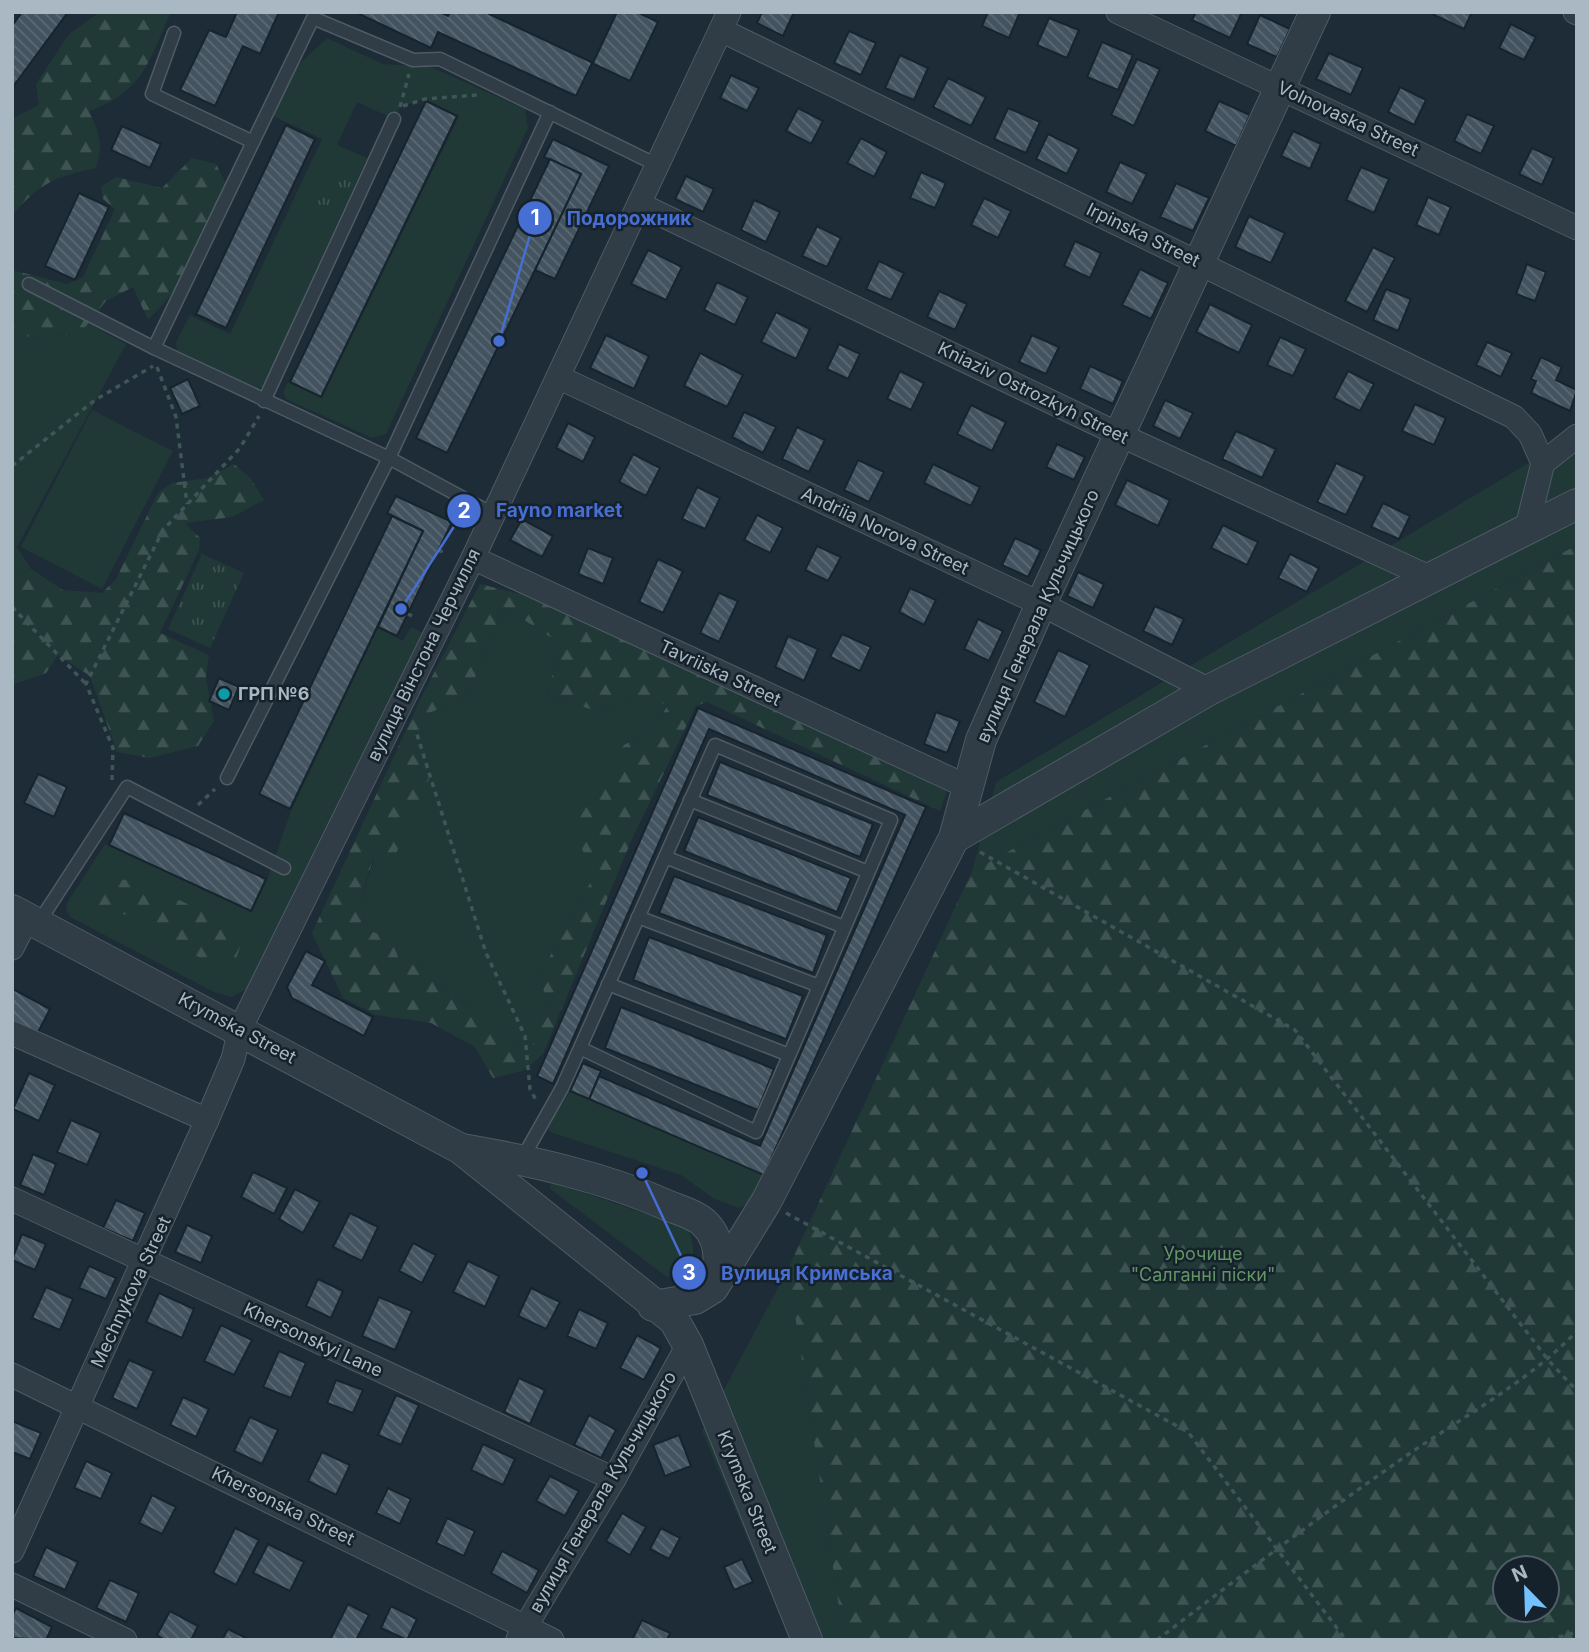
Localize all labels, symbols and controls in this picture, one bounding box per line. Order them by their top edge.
street label: Volnovaska Street [1274,77,1422,160]
callout: Подорожник [518,198,706,238]
street label: Irpinska Street [1083,198,1203,271]
text: 1 [530,205,540,230]
text: Подорожник [567,207,691,230]
street label: Kniaziv Ostrozkyh Street [935,337,1132,448]
street label: Andriia Norova Street [798,483,972,579]
street label: вулиця Генерала Кульчицького [972,486,1103,746]
callout: Fayno market [446,491,636,531]
text: 2 [457,498,471,523]
text: Fayno market [496,499,622,522]
street label: вулиця Вінстона Черчилля [363,545,484,765]
street label: Tavriiska Street [656,635,784,710]
place label: ГРП №6 [238,683,309,704]
marker: ГРП №6 [216,686,232,702]
street label: Krymska Street [175,988,300,1067]
street label: Mechnykova Street [86,1213,175,1371]
park label: Урочище "Салганні піски" [1131,1243,1275,1285]
callout: Вулиця Кримська [672,1253,906,1293]
text: 3 [682,1260,696,1285]
text: Вулиця Кримська [721,1262,893,1285]
street label: Khersonskyi Lane [240,1298,386,1381]
street label: вулиця Генерала Кульчицького [525,1367,680,1616]
street label: Krymska Street [713,1427,782,1556]
street label: Khersonska Street [208,1462,358,1549]
north arrow [1491,1554,1561,1624]
text: N [1508,1560,1531,1587]

